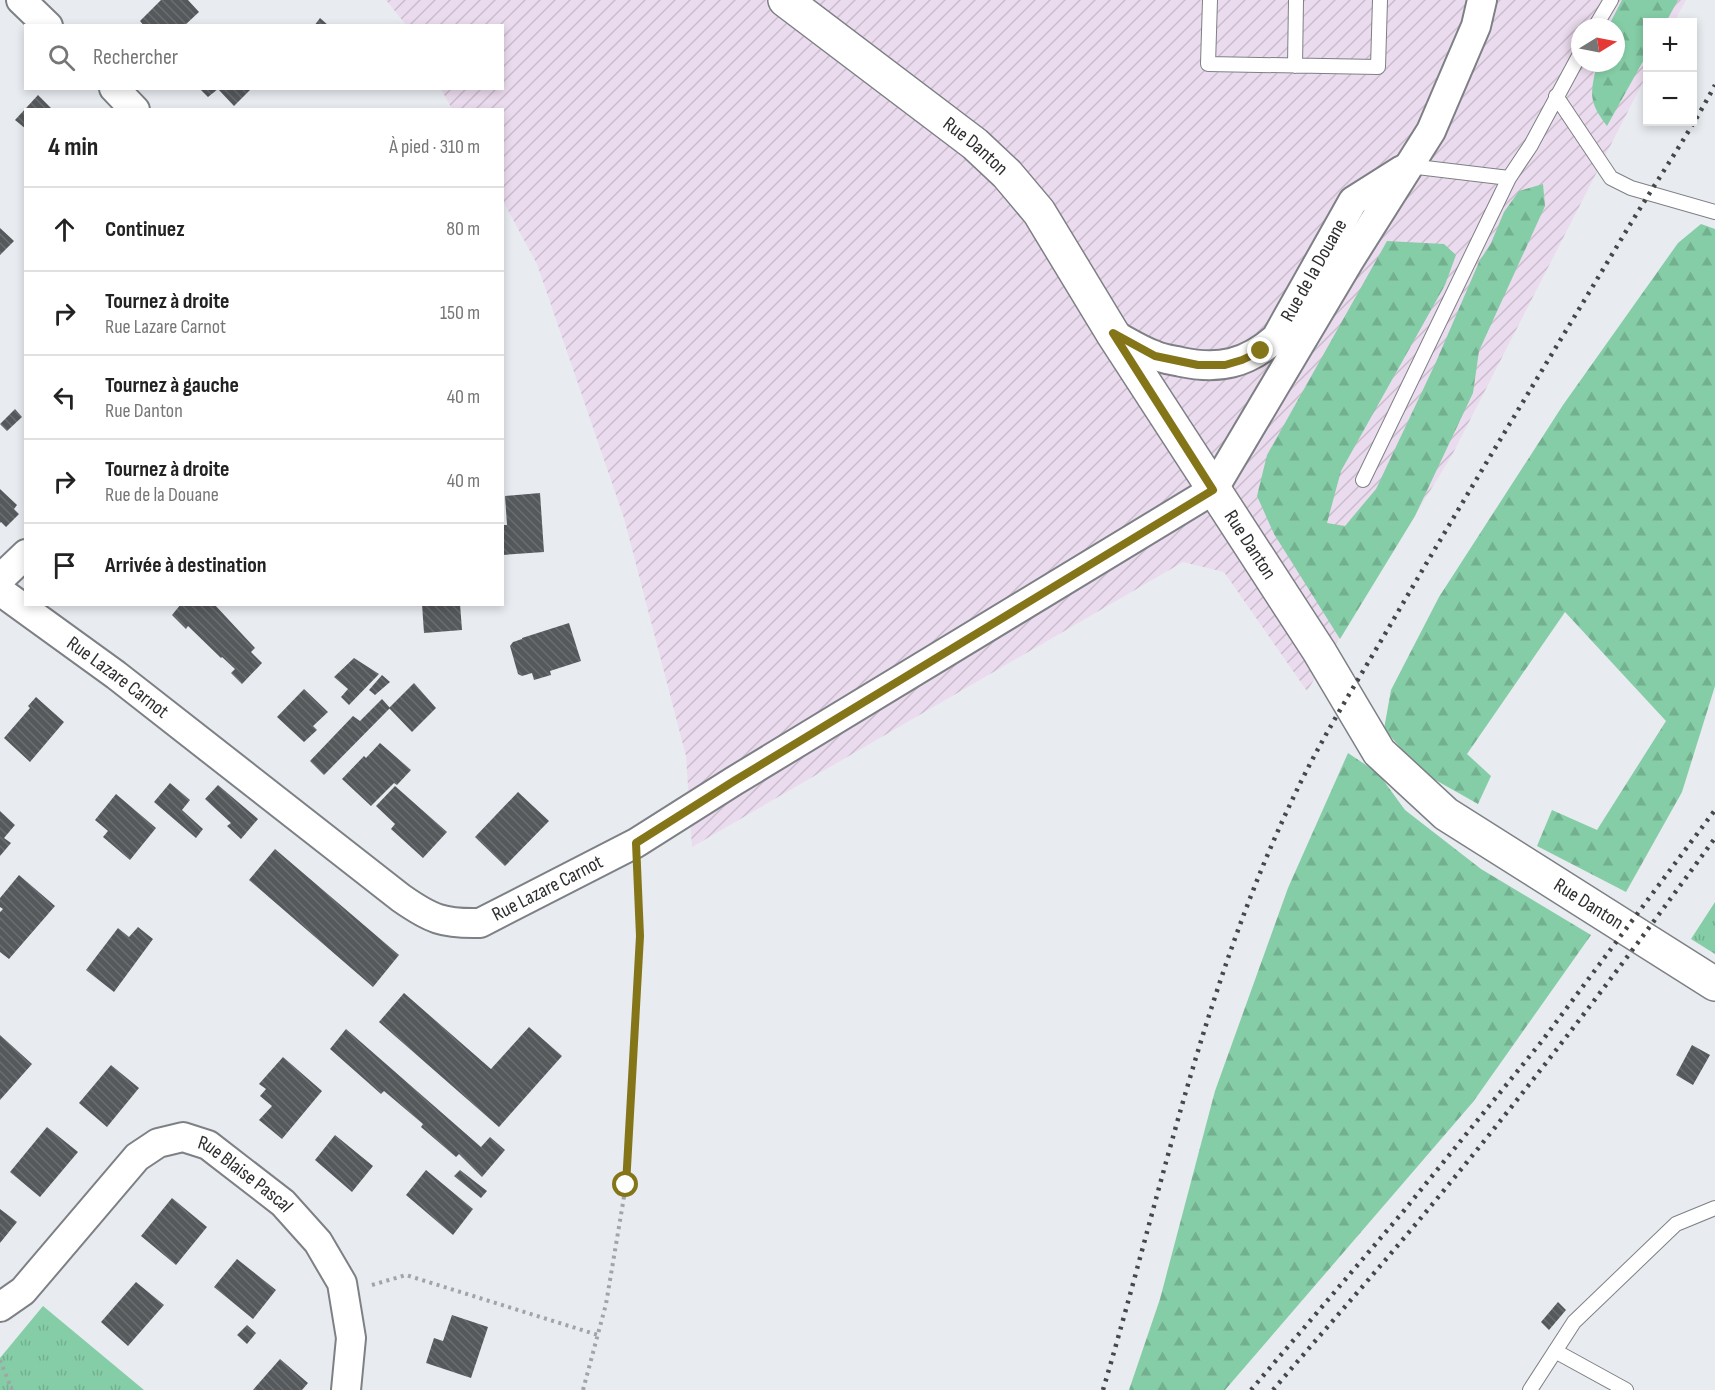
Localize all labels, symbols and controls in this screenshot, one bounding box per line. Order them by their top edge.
north arrow [1571,18,1625,72]
map controls [1643,18,1697,126]
button: + [1643,18,1697,72]
search box [24,24,504,90]
icon: search [45,41,78,74]
text: Rechercher [93,44,178,71]
button: − [1643,72,1697,126]
street label: Rue Danton [938,112,1013,180]
text: 4 min [48,132,98,163]
text: À pied · 310 m [389,135,480,159]
icon: ahead [48,213,81,246]
street label: Rue de la Douane [1276,215,1352,326]
text: Continuez [105,216,185,243]
text: 80 m [446,217,480,241]
text: Tournez à droite [105,288,230,315]
icon: right [48,297,81,330]
text: 150 m [440,301,480,325]
text: Rue Lazare Carnot [105,315,226,339]
route end [1247,337,1273,363]
text: Tournez à gauche [105,372,239,399]
icon: left [48,381,81,414]
text: 40 m [447,385,480,409]
text: Rue Danton [105,399,183,423]
text: Tournez à droite [105,456,230,483]
icon: right [48,465,81,498]
text: 40 m [447,469,480,493]
text: Rue de la Douane [105,483,219,507]
street label: Rue Danton [1219,506,1281,584]
icon: arrive [48,549,81,582]
text: Arrivée à destination [105,552,267,579]
street label: Rue Lazare Carnot [62,631,173,724]
street label: Rue Lazare Carnot [488,850,607,927]
street label: Rue Danton [1549,873,1628,935]
street label: Rue Blaise Pascal [195,1131,298,1218]
route start [612,1171,638,1197]

